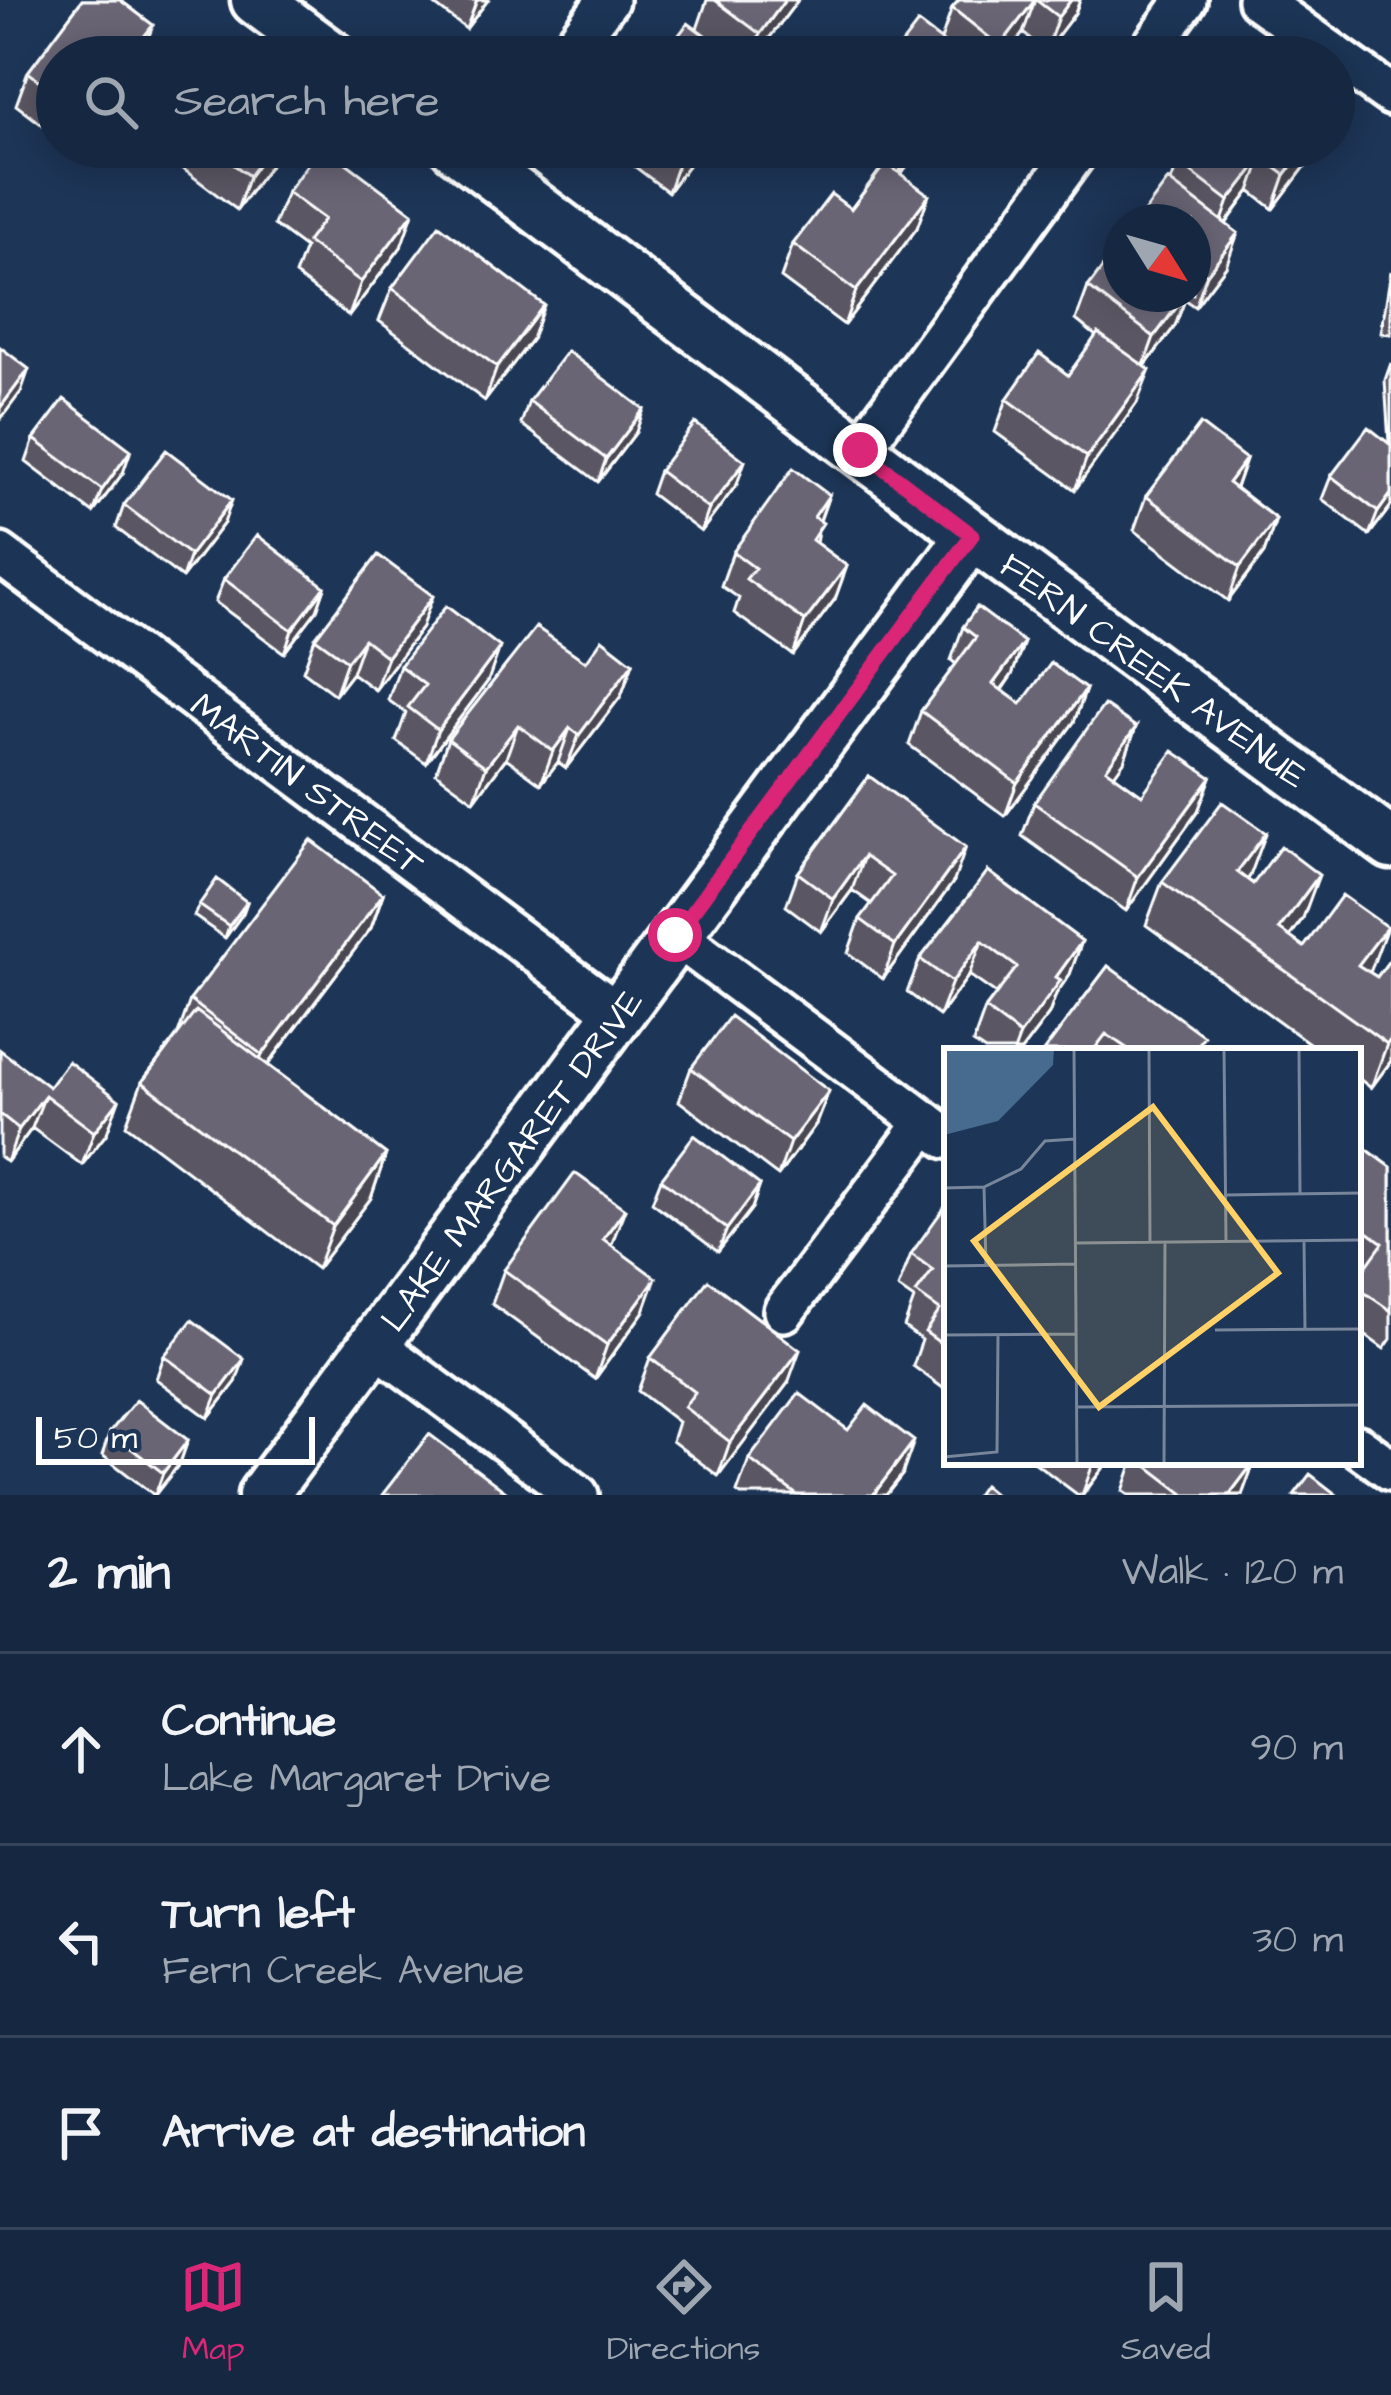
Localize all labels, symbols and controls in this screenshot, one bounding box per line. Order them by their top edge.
search box [36,36,1355,168]
icon: search [78,69,144,135]
text: Search here [174,71,440,133]
north arrow [1103,204,1211,312]
route end [833,423,887,477]
street label: FERN CREEK AVENUE [989,541,1317,802]
street label: MARTIN STREET [179,681,434,889]
route start [648,908,702,962]
street label: LAKE MARGARET DRIVE [369,979,656,1343]
inset map [944,1048,1361,1465]
scale bar [36,1411,315,1464]
text: 50 m [54,1415,137,1461]
text: 2 min [48,1538,171,1609]
text: Walk · 120 m [1122,1546,1343,1600]
text: Continue [162,1691,336,1753]
icon: ahead [48,1716,114,1782]
text: 90 m [1250,1722,1343,1776]
text: Lake Margaret Drive [162,1753,551,1807]
text: Turn left [162,1883,355,1945]
icon: left [48,1908,114,1974]
text: 30 m [1253,1914,1343,1968]
text: Fern Creek Avenue [162,1945,524,1999]
icon: arrive [48,2100,114,2166]
text: Arrive at destination [162,2102,585,2164]
tab: Map [180,2254,246,2372]
tab: Directions [607,2254,760,2372]
tab: Saved [1121,2254,1211,2372]

